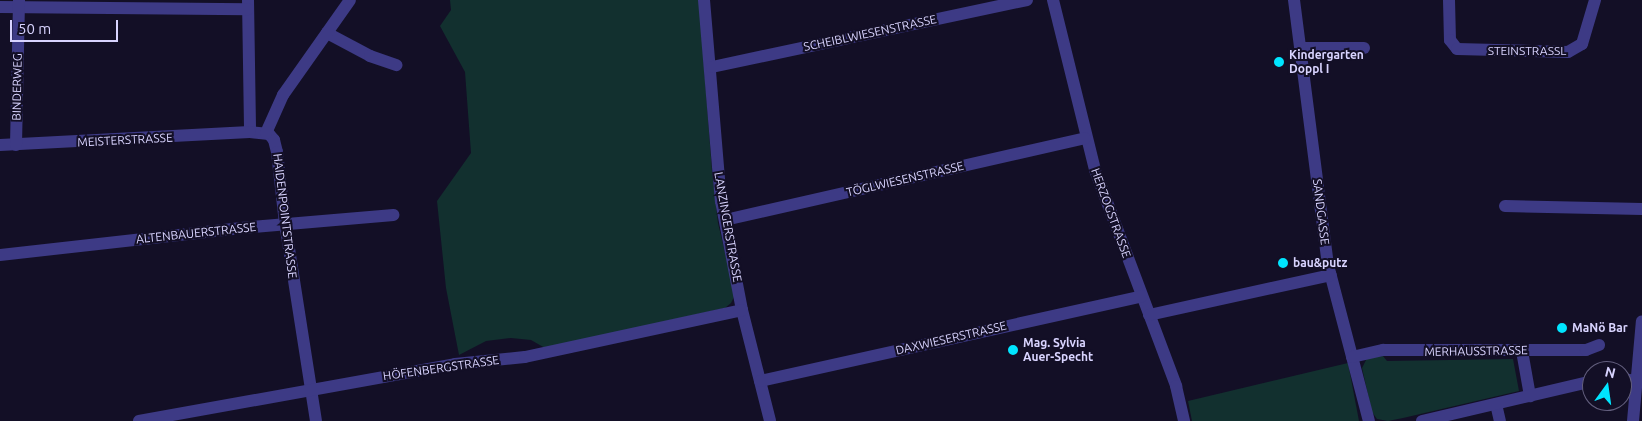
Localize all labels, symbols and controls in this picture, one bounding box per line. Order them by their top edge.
scale bar [12,10,120,42]
street label: SCHEIBLWIESENSTRASSE [802,12,938,54]
text: 50 m [18,20,51,37]
street label: STEINSTRASSL [1488,44,1566,58]
place label: Kindergarten Doppl I [1289,48,1364,76]
street label: BINDERWEG [9,53,25,121]
marker: Kindergarten Doppl I [1273,56,1285,68]
street label: MEISTERSTRASSE [77,130,173,150]
street label: HAIDENPOINTSTRASSE [270,153,300,279]
street label: TÖGLWIESENSTRASSE [845,158,965,200]
street label: HERZOGSTRASSE [1088,166,1134,260]
street label: LANZINGERSTRASSE [711,171,745,283]
street label: SANDGASSE [1310,178,1332,246]
street label: ALTENBAUERSTRASSE [135,220,257,246]
place label: bau&putz [1293,256,1347,270]
marker: bau&putz [1277,257,1289,269]
street label: DAXWIESERSTRASSE [894,318,1008,358]
place label: MaNö Bar [1572,321,1628,335]
marker: MaNö Bar [1556,322,1568,334]
place label: Mag. Sylvia Auer-Specht [1023,336,1093,364]
street label: MERHAUSSTRASSE [1424,343,1528,359]
marker: Mag. Sylvia Auer-Specht [1007,344,1019,356]
street label: HÖFENBERGSTRASSE [382,353,500,383]
north arrow [1582,361,1632,411]
text: N [1603,363,1617,381]

